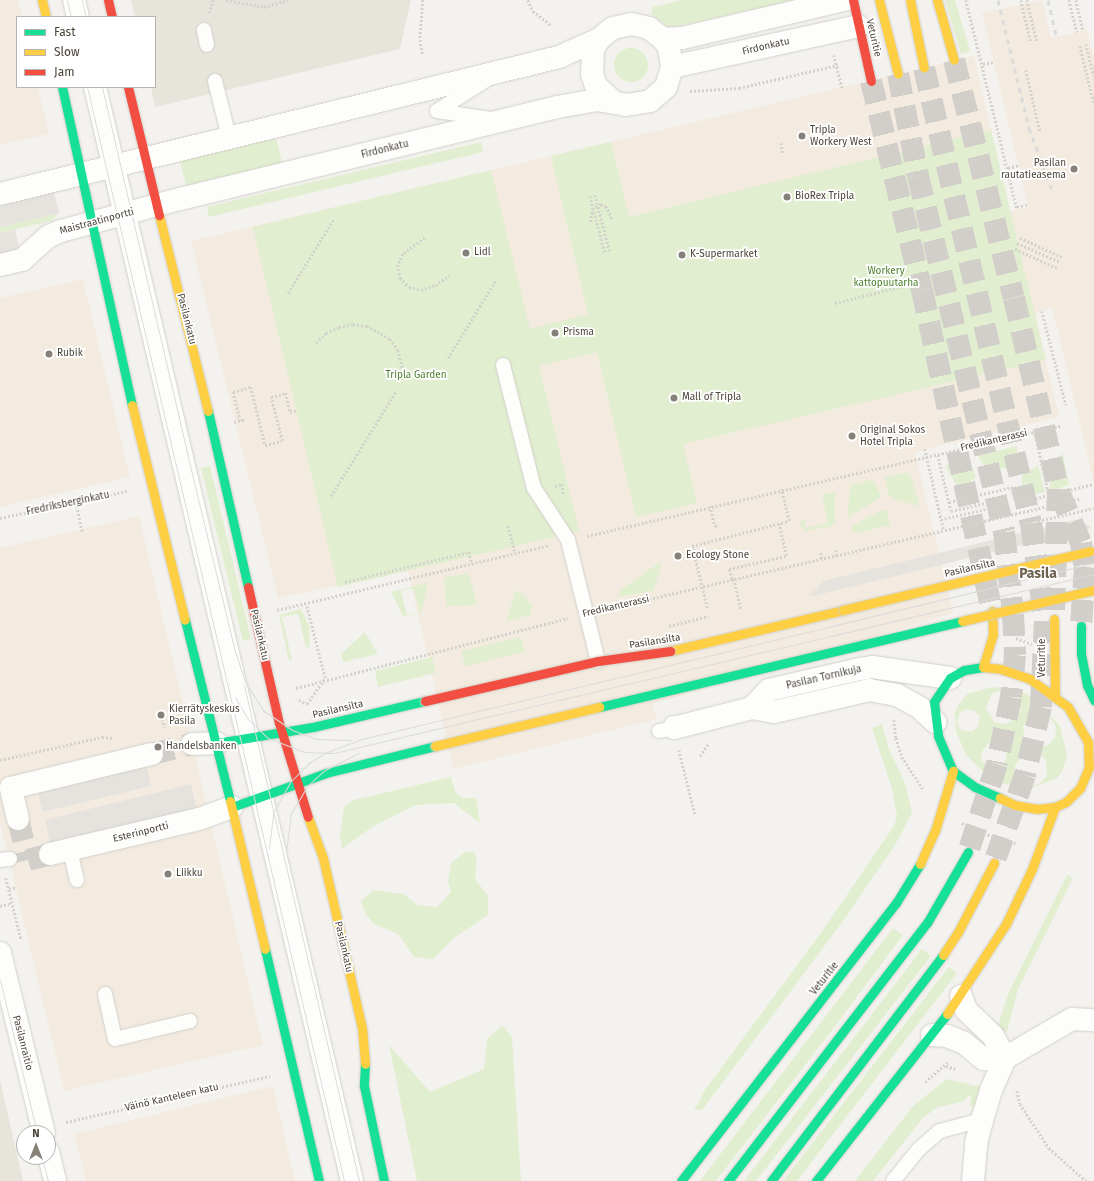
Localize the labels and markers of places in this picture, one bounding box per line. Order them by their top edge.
place label: Tripla Workery West [810,124,872,148]
marker: Tripla Workery West [797,131,807,141]
place label: Pasilan rautatieasema [1001,157,1066,180]
marker: Pasilan rautatieasema [1069,164,1079,174]
place label: BioRex Tripla [795,191,854,203]
marker: BioRex Tripla [782,192,792,202]
place label: Lidl [474,247,491,259]
marker: Lidl [461,248,471,258]
place label: K-Supermarket [690,249,758,261]
marker: K-Supermarket [677,250,687,260]
place label: Prisma [563,327,594,339]
marker: Prisma [550,328,560,338]
place label: Rubik [57,348,83,360]
marker: Rubik [44,349,54,359]
place label: Mall of Tripla [682,392,741,404]
marker: Mall of Tripla [669,393,679,403]
place label: Original Sokos Hotel Tripla [860,424,925,448]
marker: Original Sokos Hotel Tripla [847,431,857,441]
place label: Ecology Stone [686,550,749,562]
marker: Ecology Stone [673,551,683,561]
place label: Kierrätyskeskus Pasila [169,703,240,726]
marker: Kierrätyskeskus Pasila [156,710,166,720]
place label: Handelsbanken [166,741,237,753]
marker: Handelsbanken [153,742,163,752]
place label: Liikku [176,868,203,880]
marker: Liikku [163,869,173,879]

